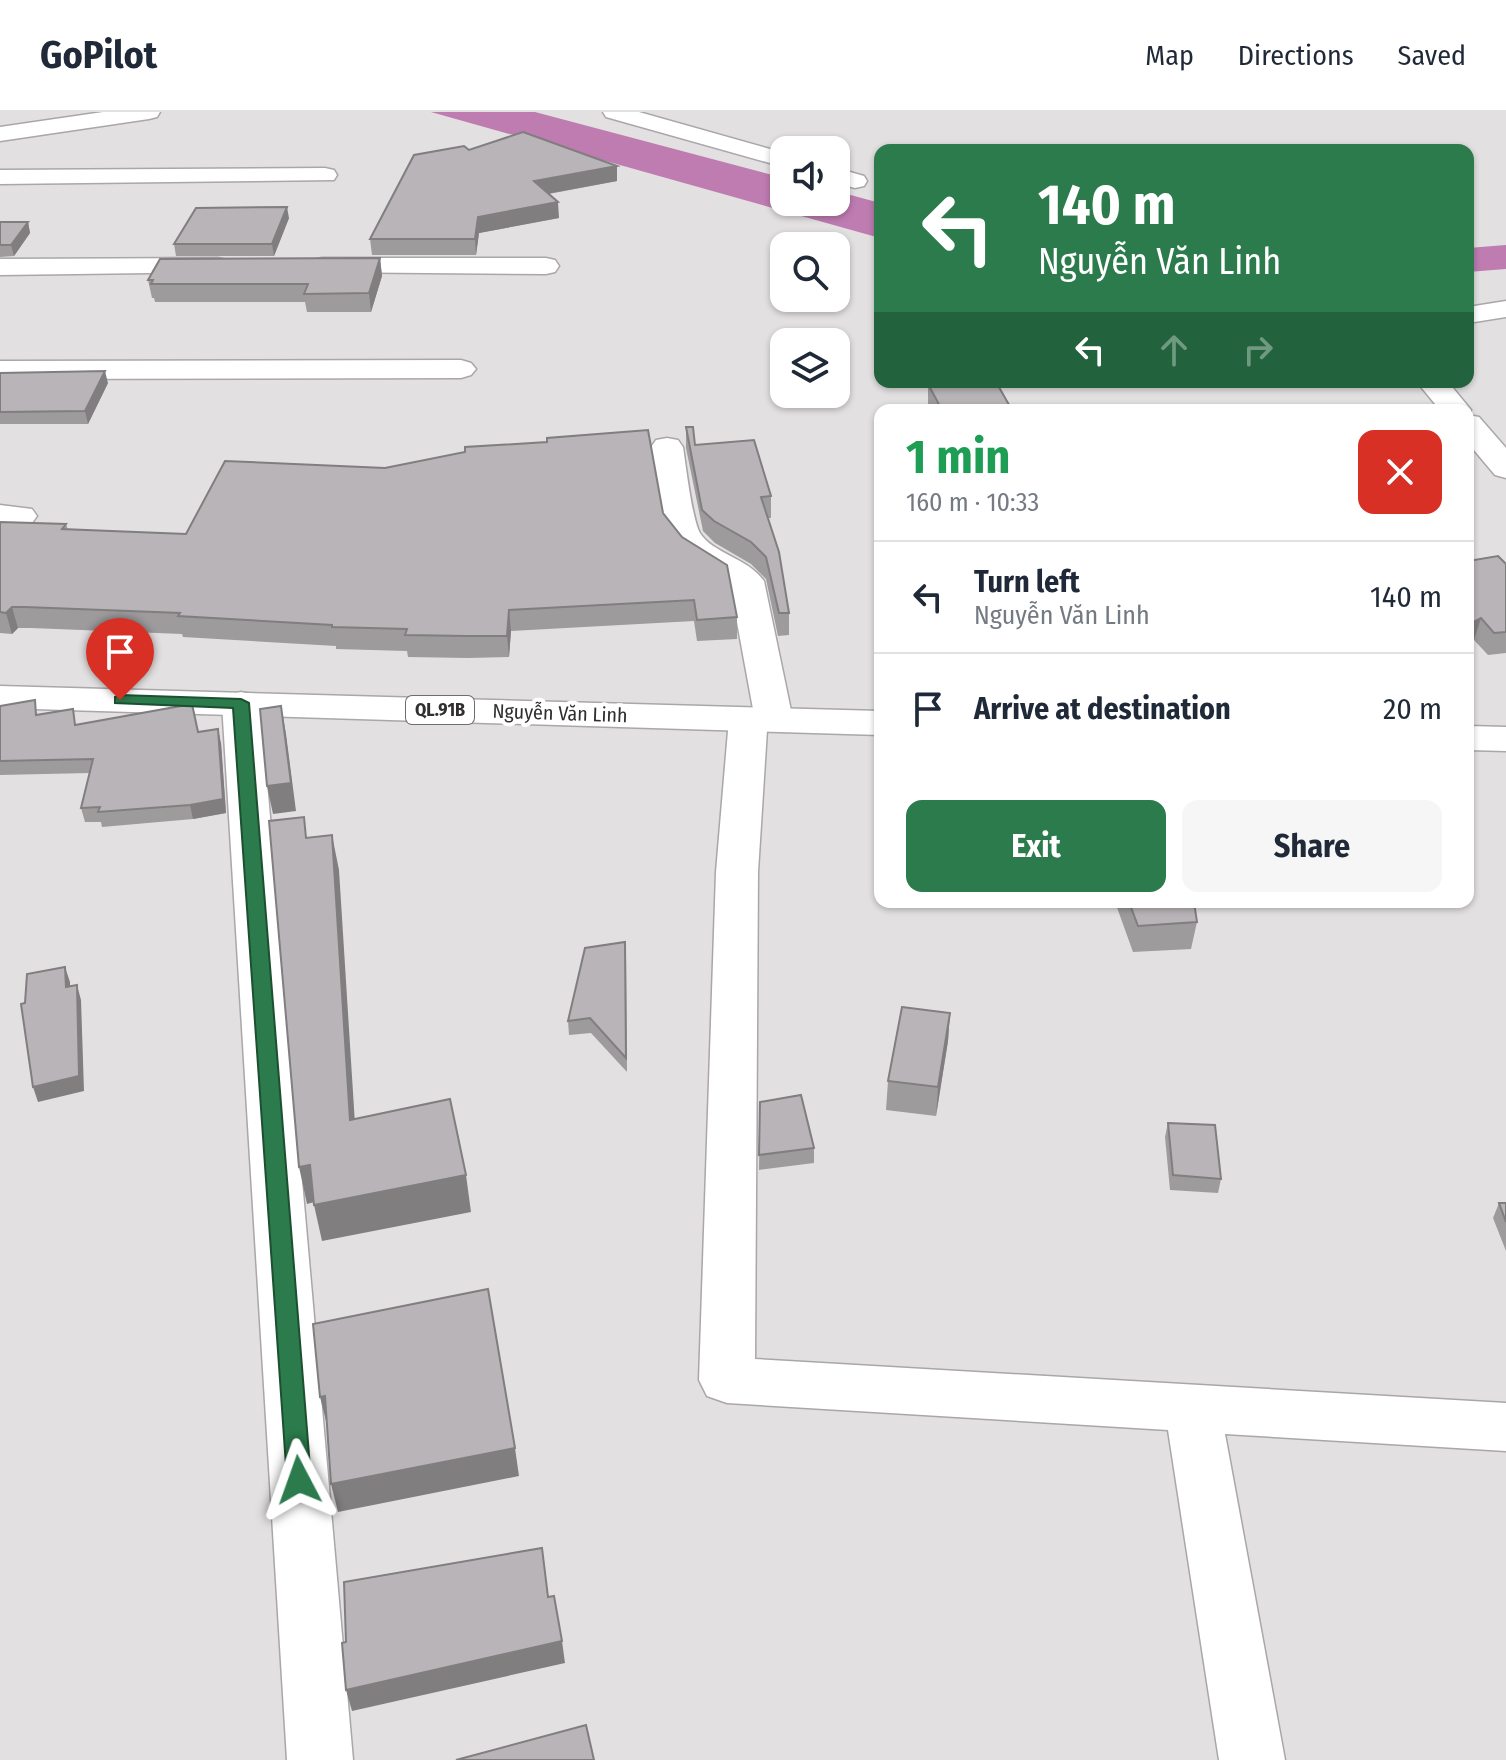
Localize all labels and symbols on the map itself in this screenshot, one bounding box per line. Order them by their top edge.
pin [86,618,154,700]
road number: QL.91B [406,696,474,724]
street label: Nguyễn Văn Linh [492,699,628,727]
position arrow [257,1438,341,1522]

